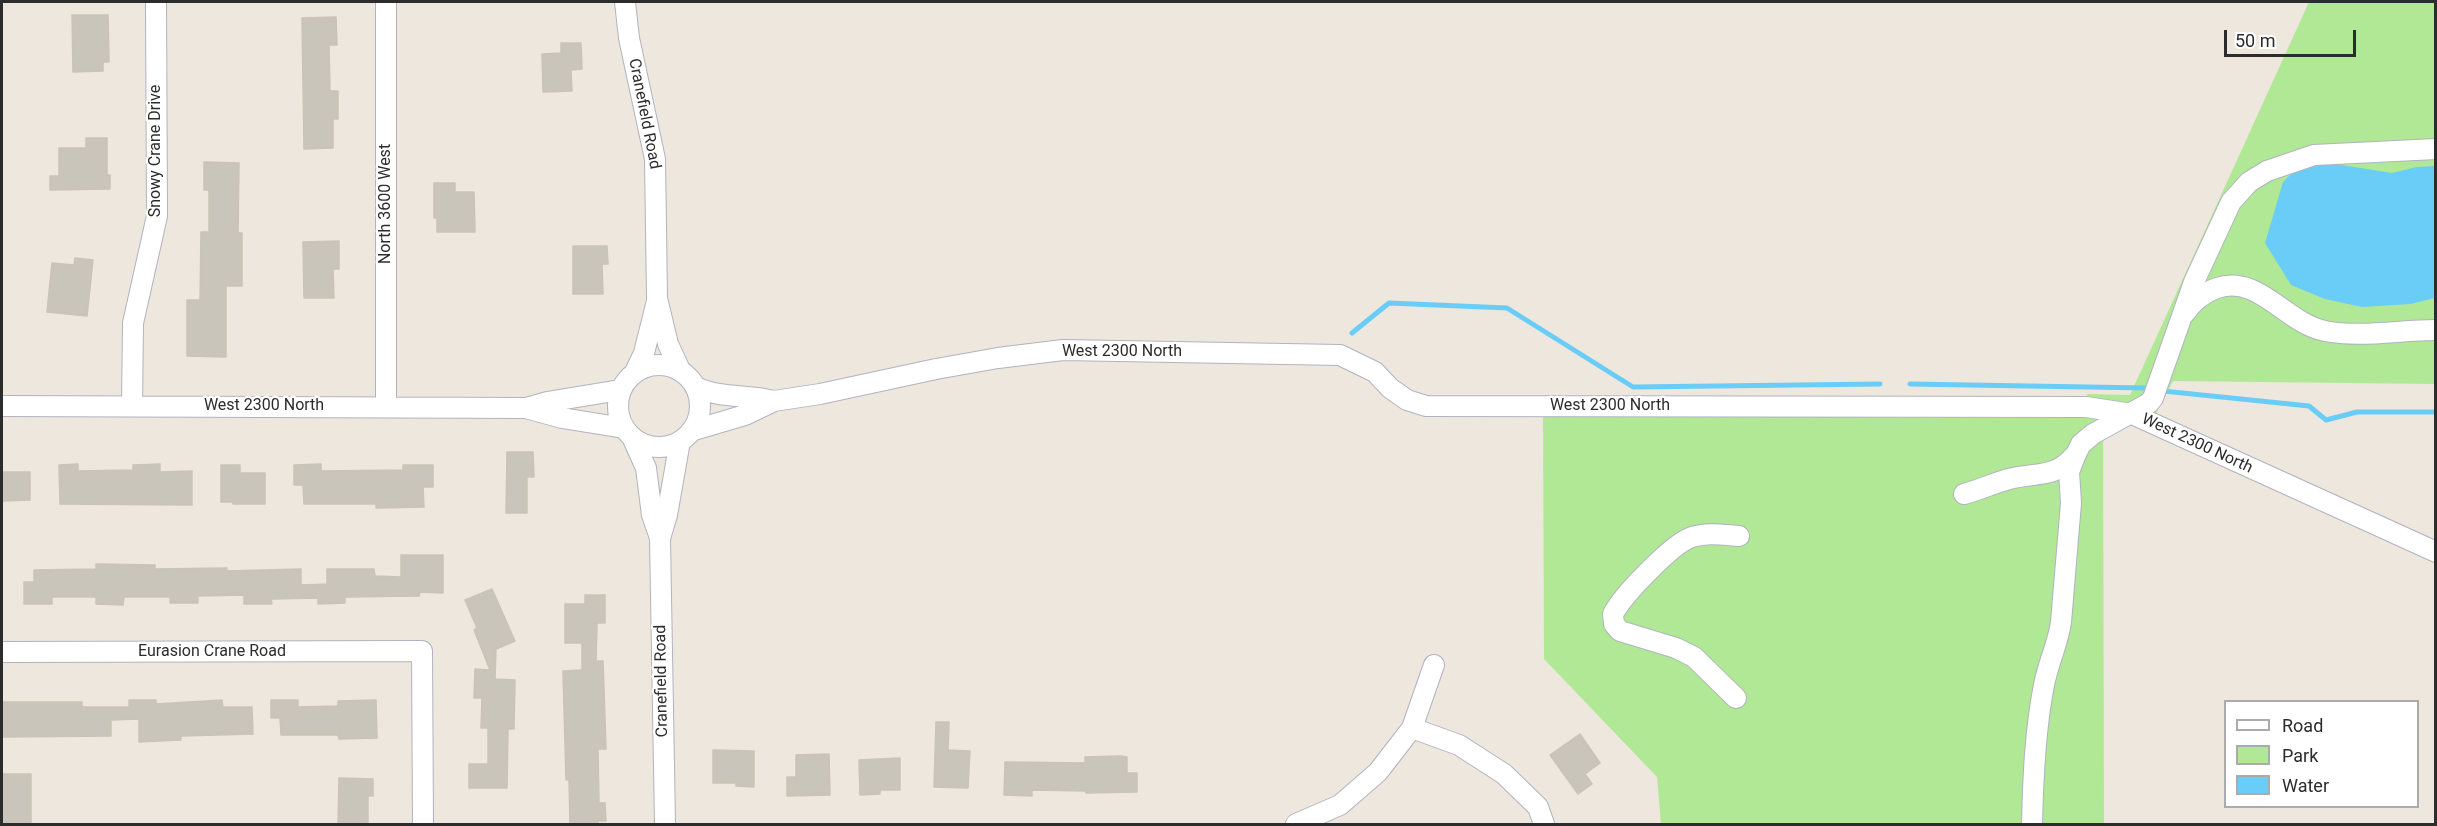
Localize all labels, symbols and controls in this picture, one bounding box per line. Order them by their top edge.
scale bar [2227,18,2359,56]
text: 50 m [2235,30,2275,51]
street label: Cranefield Road [624,57,664,171]
street label: Snowy Crane Drive [146,85,166,217]
street label: North 3600 West [376,144,396,264]
street label: West 2300 North [1062,342,1182,362]
street label: West 2300 North [204,396,324,416]
street label: West 2300 North [1550,396,1670,416]
street label: West 2300 North [2138,410,2256,478]
street label: Cranefield Road [651,625,673,737]
street label: Eurasion Crane Road [138,642,286,662]
legend [2224,700,2419,808]
text: Road [2282,715,2323,736]
text: Park [2282,745,2318,766]
text: Water [2282,775,2329,796]

